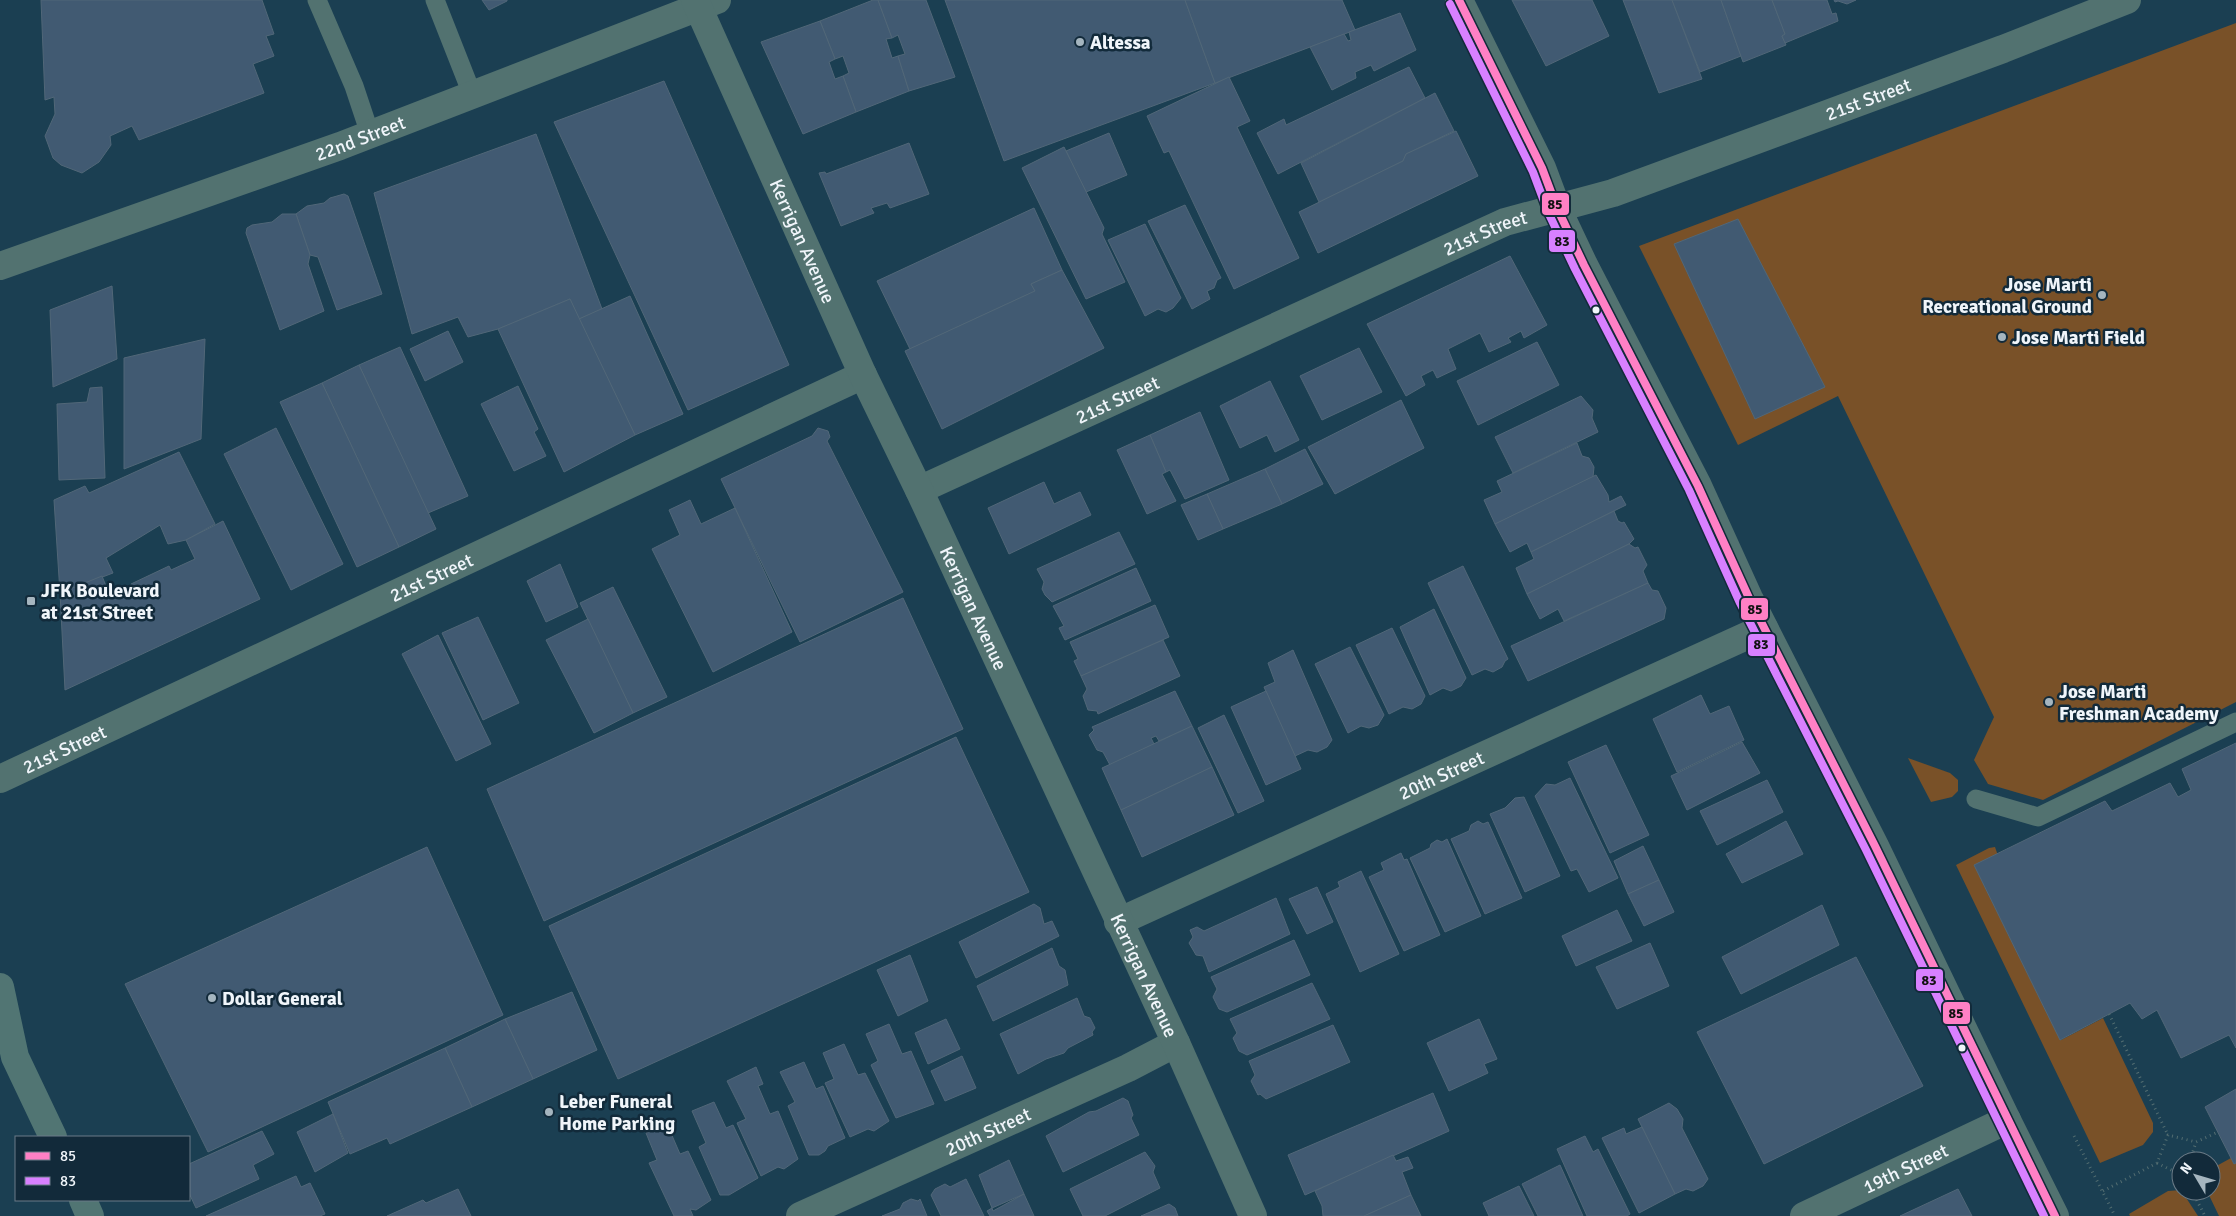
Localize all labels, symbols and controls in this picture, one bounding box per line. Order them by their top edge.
place label: Altessa [1090,31,1151,55]
marker: Altessa [1074,36,1086,48]
street label: 21st Street [1822,73,1915,127]
street label: 22nd Street [312,111,409,167]
street label: Kerrigan Avenue [764,175,840,307]
line badge: 85 [1541,192,1570,216]
text: 85 [1547,196,1563,213]
street label: 21st Street [1439,206,1530,262]
line badge: 83 [1548,229,1576,253]
text: 83 [1554,233,1570,250]
place label: Jose Marti Recreational Ground [1922,273,2092,319]
marker: Jose Marti Recreational Ground [2096,289,2108,301]
unlabelled marker [1591,305,1601,315]
place label: Jose Marti Field [2012,326,2145,350]
marker: Jose Marti Field [1996,331,2008,343]
street label: 21st Street [1072,371,1164,430]
street label: Kerrigan Avenue [934,543,1012,674]
street label: 21st Street [386,548,477,608]
place label: JFK Boulevard at 21st Street [41,579,159,625]
marker: JFK Boulevard at 21st Street [25,595,37,607]
line badge: 85 [1740,597,1769,621]
text: 85 [1747,601,1763,618]
line badge: 83 [1747,633,1776,657]
text: 83 [1753,636,1769,653]
place label: Jose Marti Freshman Academy [2059,680,2219,726]
marker: Jose Marti Freshman Academy [2043,696,2055,708]
street label: 21st Street [19,720,111,780]
street label: 20th Street [1395,746,1488,806]
street label: Kerrigan Avenue [1105,910,1183,1041]
line badge: 83 [1915,968,1944,992]
text: 83 [1921,972,1937,989]
place label: Dollar General [222,987,343,1011]
marker: Dollar General [206,992,218,1004]
line badge: 85 [1942,1001,1971,1025]
text: 85 [1948,1005,1964,1022]
unlabelled marker [1957,1043,1967,1053]
place label: Leber Funeral Home Parking [559,1090,675,1136]
street label: 20th Street [942,1102,1035,1162]
marker: Leber Funeral Home Parking [543,1106,555,1118]
legend [15,1136,190,1201]
street label: 19th Street [1859,1139,1952,1199]
text: 85 [60,1147,76,1165]
north arrow [2171,1151,2221,1201]
text: N [2176,1159,2196,1177]
text: 83 [60,1172,76,1190]

